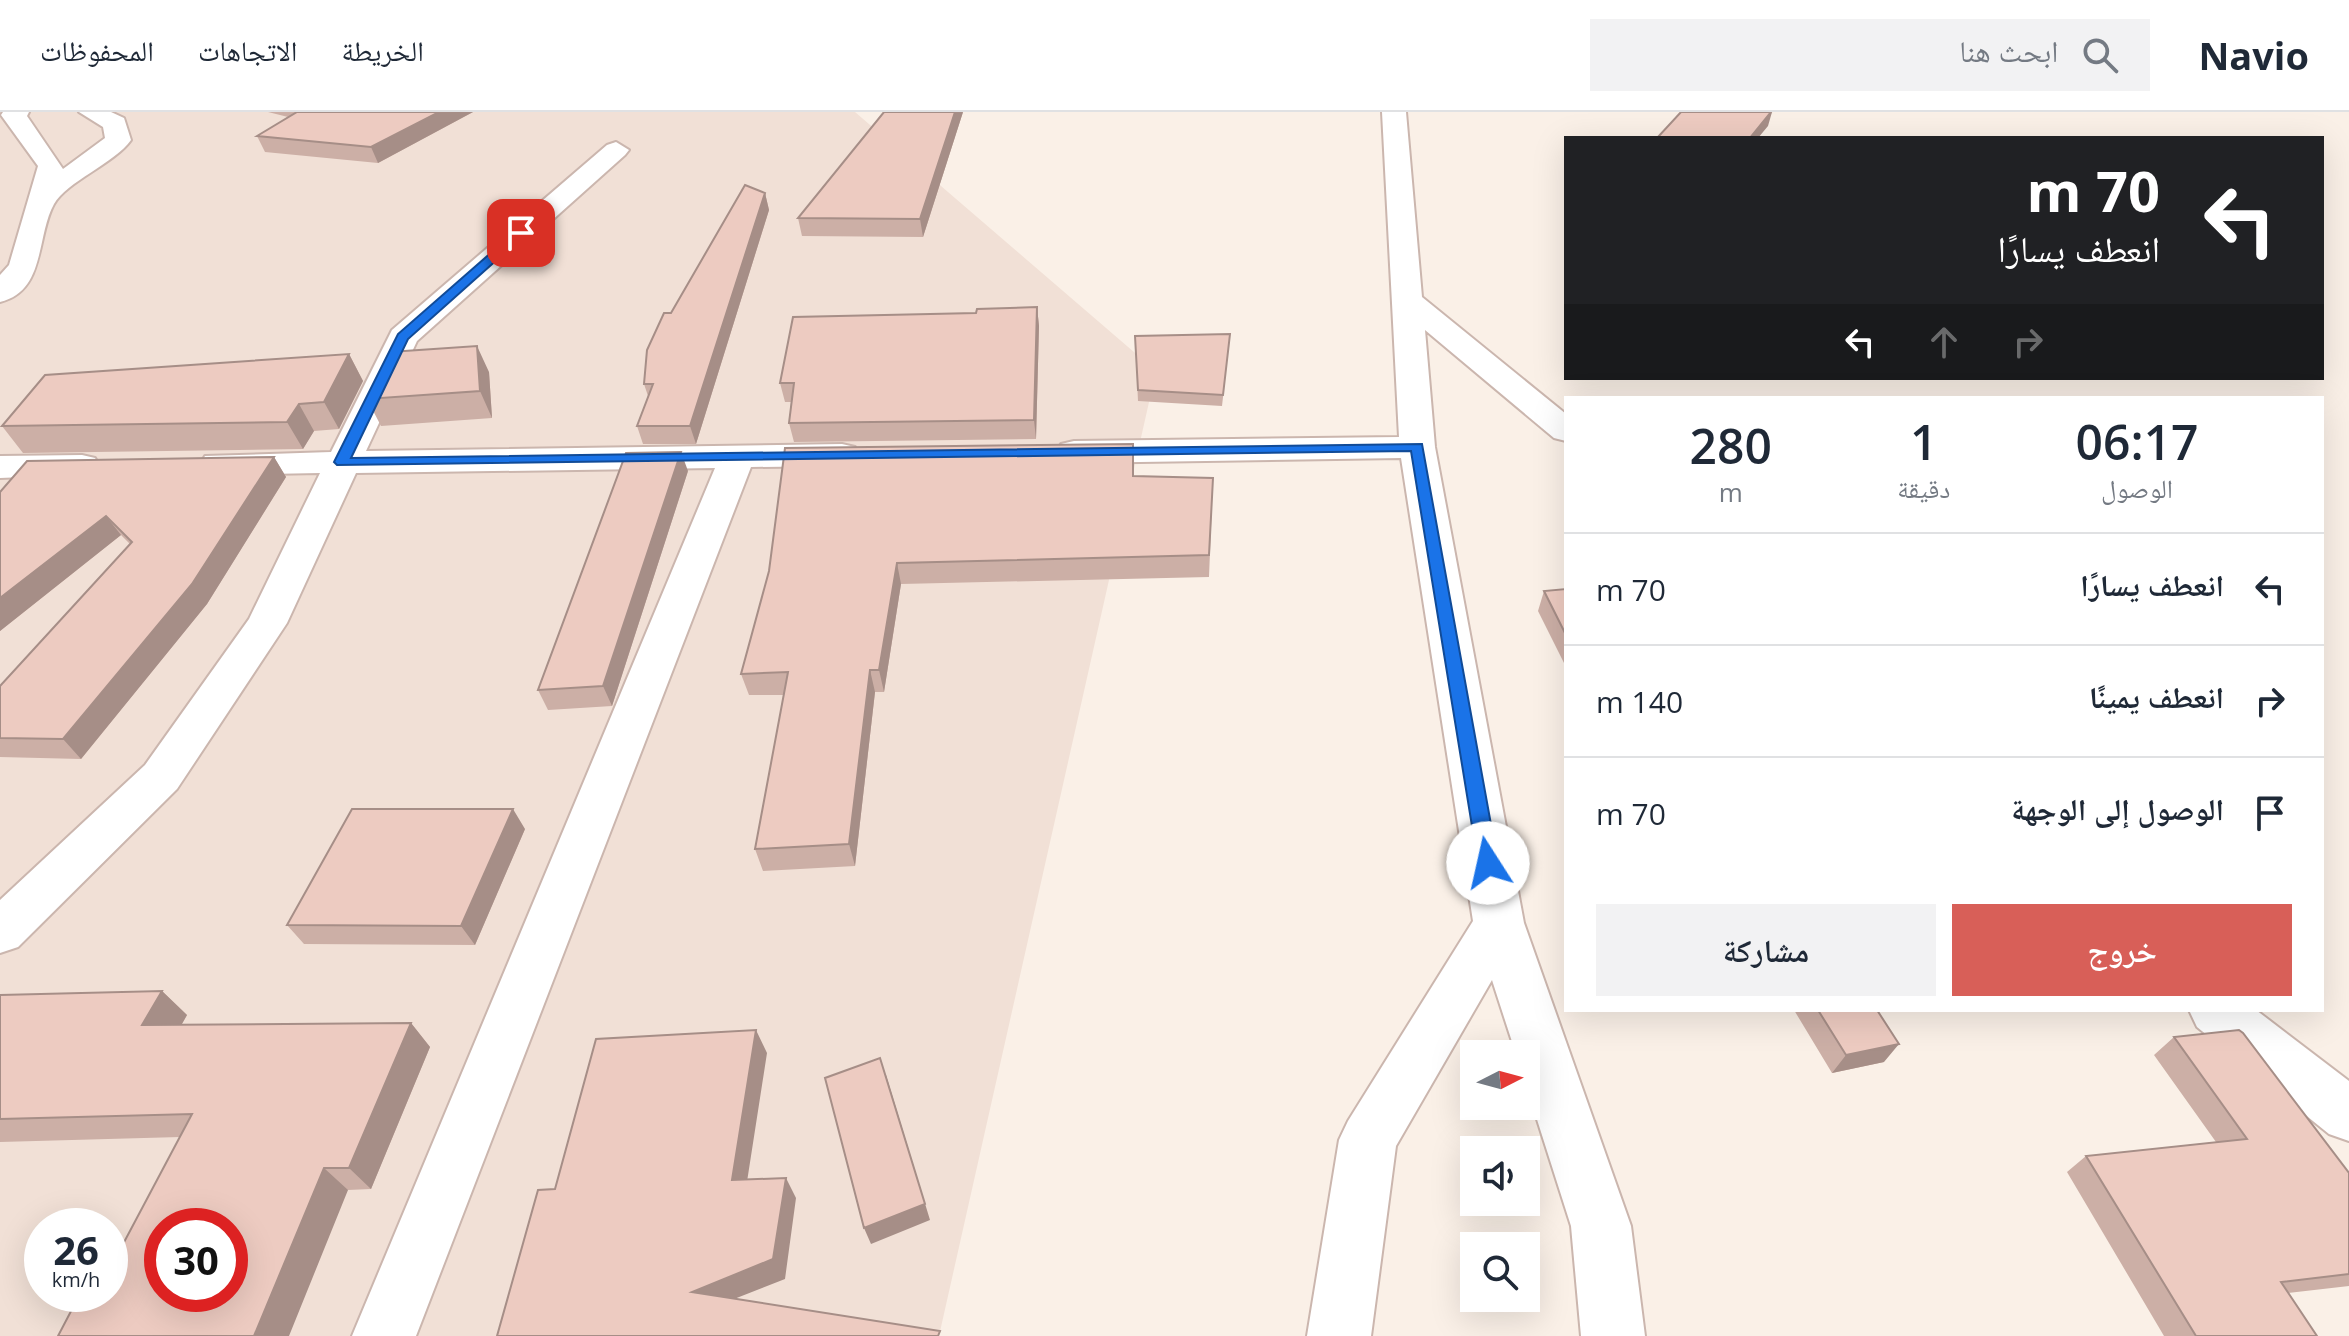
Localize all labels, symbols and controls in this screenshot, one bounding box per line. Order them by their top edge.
search box [1590,19,2150,91]
text: Navio [2198,29,2309,81]
text: ابحث هنا [1959,30,2058,71]
text: المحفوظات [40,31,154,69]
text: الاتجاهات [198,31,297,69]
text: الخريطة [341,31,424,69]
icon: search [2078,33,2122,77]
text: 70 m [2026,152,2160,228]
icon: left [2188,168,2292,272]
pin [487,199,555,267]
icon: arrive [499,211,543,255]
text: انعطف يسارًا [1997,224,2160,273]
icon: left [1838,320,1882,364]
icon: ahead [1922,320,1966,364]
icon: right [2006,320,2050,364]
text: 1 [1910,409,1937,474]
text: 06:17 [2076,409,2199,474]
text: 280 [1690,413,1772,478]
text: دقيقة [1897,470,1950,506]
text: الوصول [2101,470,2173,506]
text: m [1719,474,1743,510]
text: انعطف يسارًا [2080,564,2224,605]
icon: left [2248,567,2292,611]
text: 70 m [1596,569,1666,610]
text: انعطف يمينًا [2089,676,2224,717]
icon: right [2248,679,2292,723]
text: 140 m [1596,681,1683,722]
text: الوصول إلى الوجهة [2011,788,2224,829]
icon: arrive [2248,791,2292,835]
text: 70 m [1596,793,1666,834]
position arrow [1446,821,1530,905]
button: مشاركة [1596,904,1936,996]
button: خروج [1952,904,2292,996]
north arrow [1460,1040,1540,1120]
map controls [1460,1040,1540,1312]
button: sound [1460,1136,1540,1216]
speed limit sign: 30 [144,1208,248,1312]
text: 26 [53,1222,99,1277]
button: search [1460,1232,1540,1312]
text: km/h [52,1266,100,1293]

